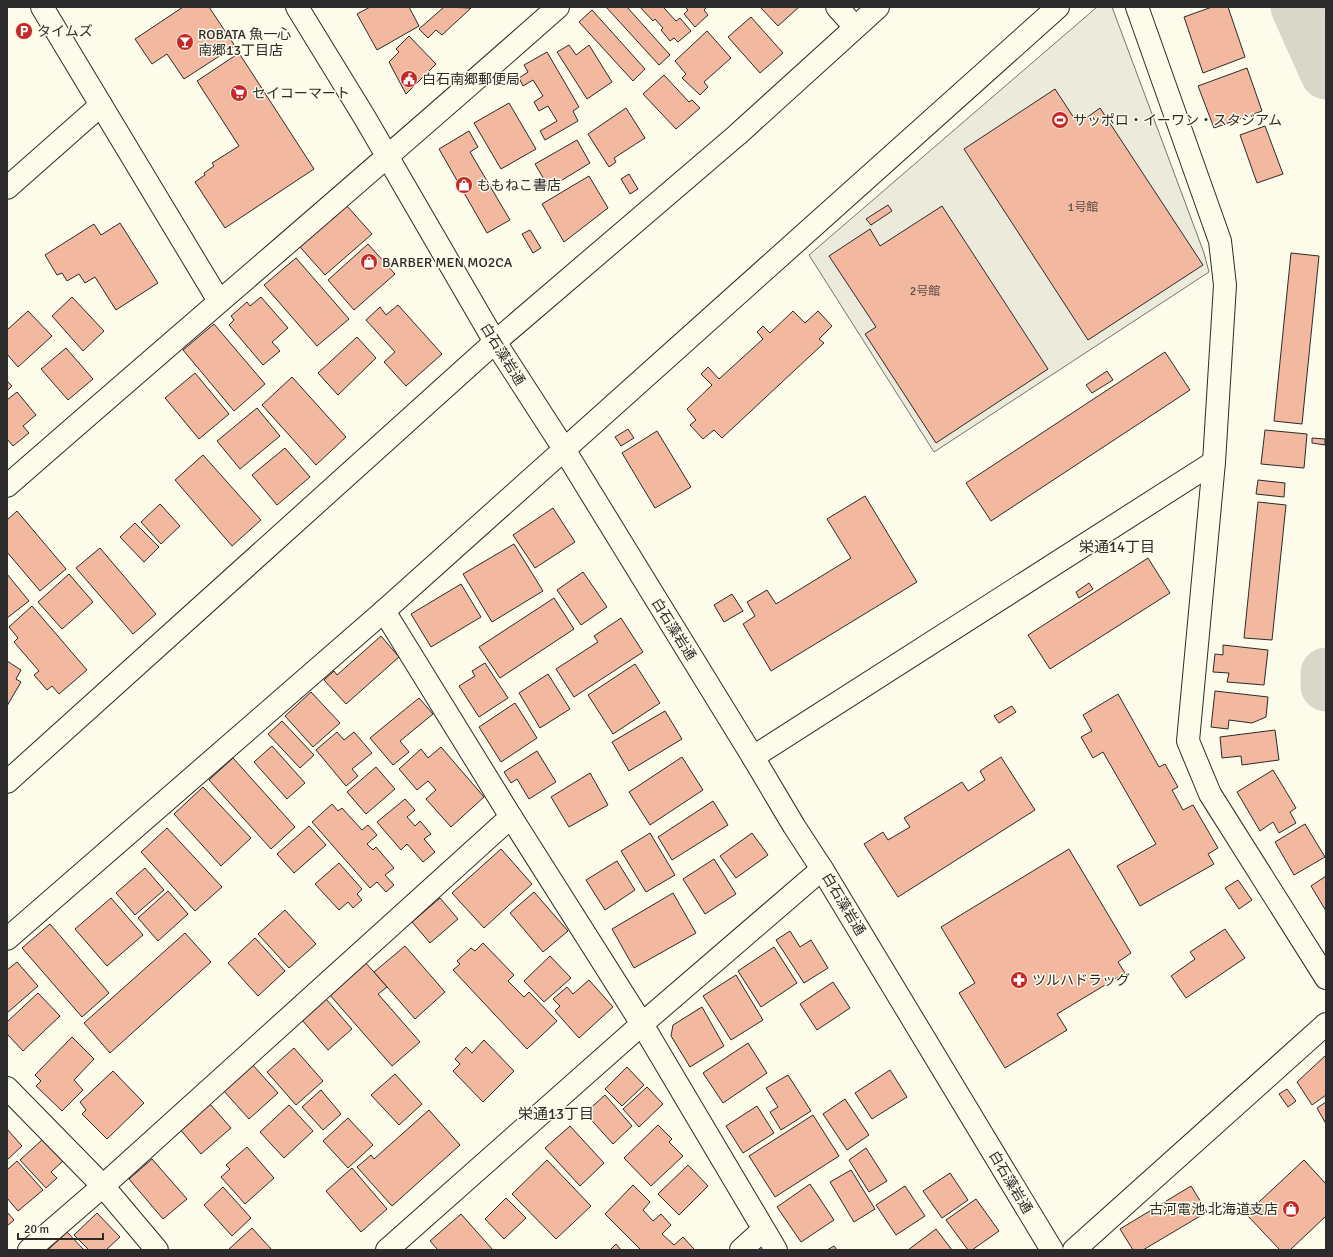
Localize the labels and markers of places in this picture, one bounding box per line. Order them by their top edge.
parking icon: タイムズ [14,21,34,41]
place label: タイムズ [37,23,93,40]
place label: ROBATA 魚一心 南郷13丁目店 [198,26,291,59]
bar icon: ROBATA 魚一心 南郷13丁目店 [175,32,195,52]
public building icon: 白石南郷郵便局 [399,69,419,89]
place label: 白石南郷郵便局 [422,71,520,88]
supermarket icon: セイコーマート [229,83,249,103]
place label: セイコーマート [252,85,350,102]
sports icon: サッポロ・イーワン・スタジアム [1050,110,1070,130]
place label: サッポロ・イーワン・スタジアム [1073,112,1282,129]
shop icon: ももねこ書店 [454,175,474,195]
place label: ももねこ書店 [477,177,561,194]
shop icon: BARBER MEN MO2CA [359,252,379,272]
place label: BARBER MEN MO2CA [382,254,513,271]
pharmacy icon: ツルハドラッグ [1009,970,1029,990]
place label: ツルハドラッグ [1032,972,1130,989]
shop icon: 古河電池 北海道支店 [1281,1199,1301,1219]
place label: 古河電池 北海道支店 [1149,1201,1278,1218]

